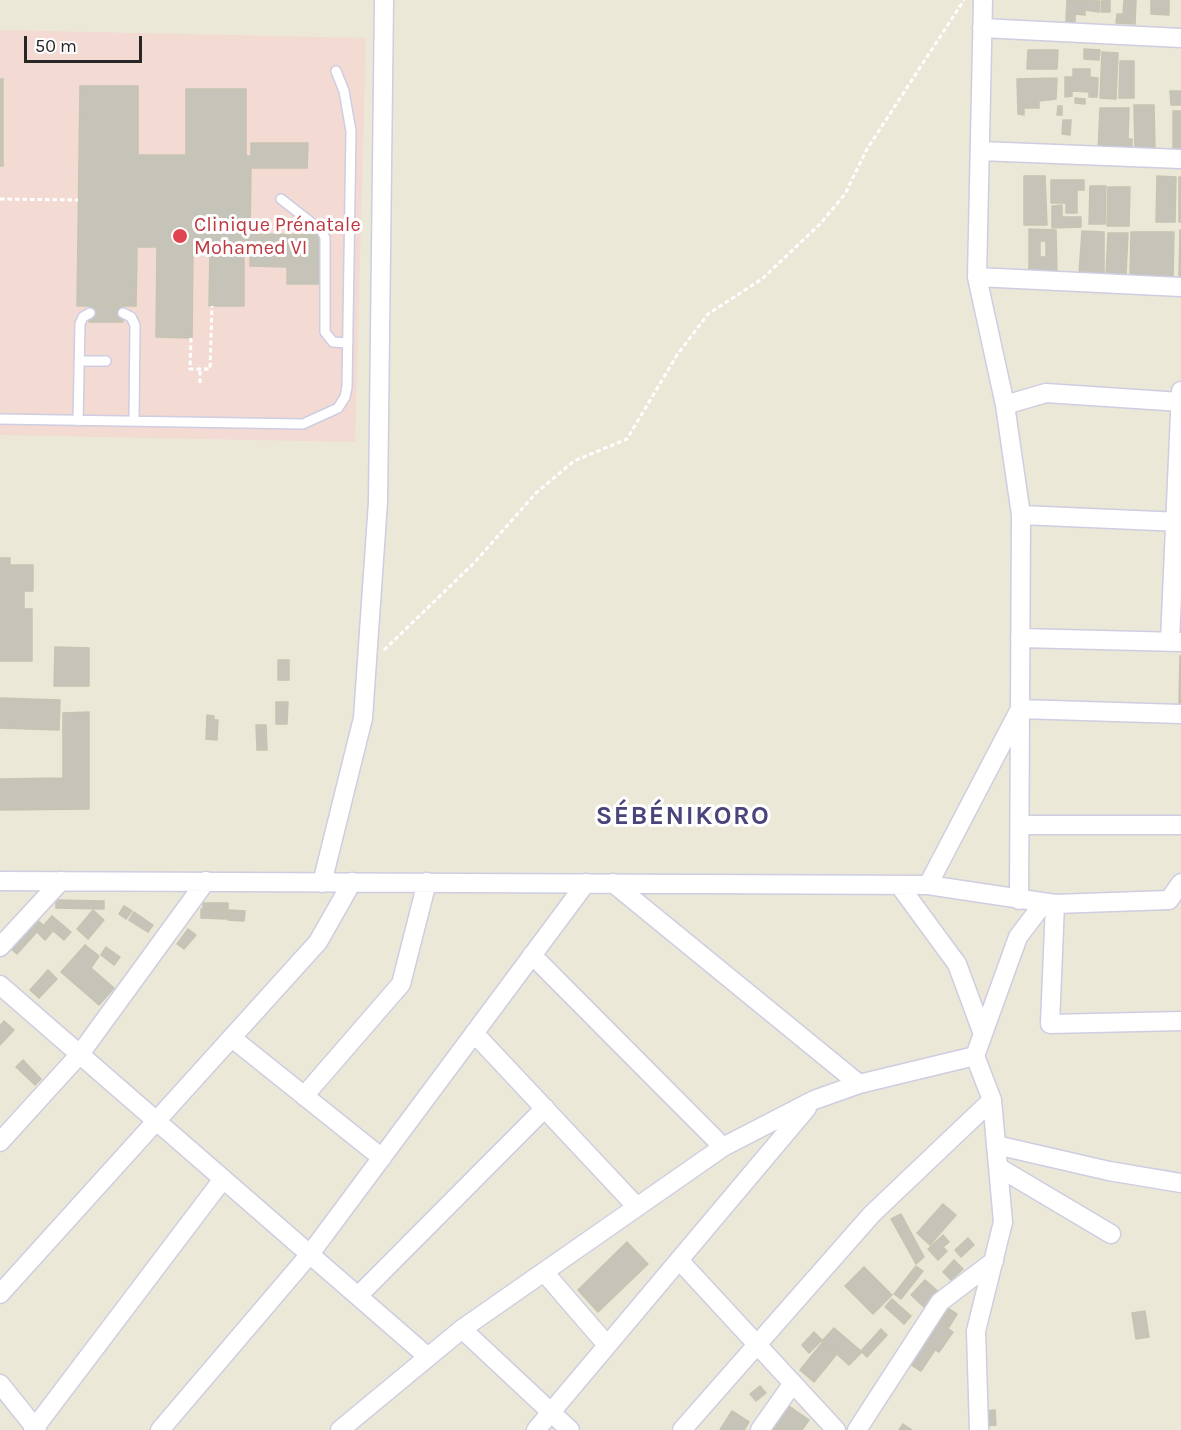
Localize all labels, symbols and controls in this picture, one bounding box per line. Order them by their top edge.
scale bar [27,24,146,62]
text: 50 m [35,35,77,57]
place label: Clinique Prénatale Mohamed VI [194,213,361,260]
marker: Clinique Prénatale Mohamed VI [171,227,189,245]
district label: SÉBÉNIKORO [596,801,770,833]

